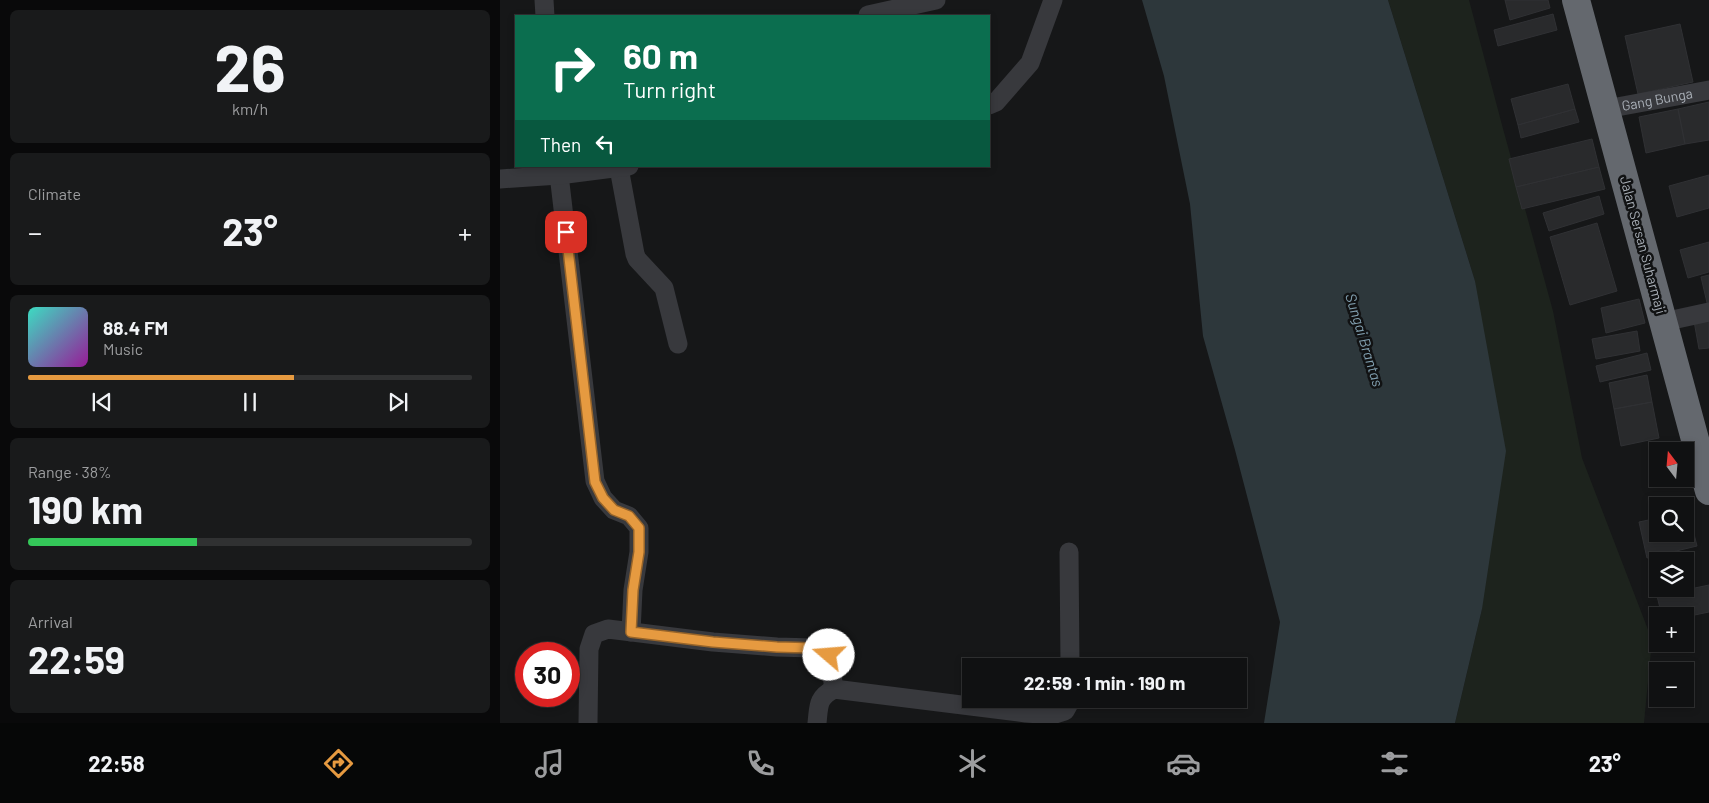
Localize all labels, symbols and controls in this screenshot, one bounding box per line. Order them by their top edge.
text: 26 [214,27,286,105]
text: 60 m [623,34,698,76]
icon: right [540,35,605,100]
text: Turn right [623,76,716,102]
street label: Gang Bunga [1620,84,1694,114]
text: km/h [232,99,268,118]
icon: left [591,130,619,158]
text: Then [540,133,581,156]
street label: Jalan Sersan Suharmaji [1617,174,1670,316]
text: Climate [28,184,81,203]
text: 23° [222,208,278,254]
pin [545,211,587,253]
text: − [28,215,42,249]
text: + [458,215,472,249]
icon: arrive [552,218,580,246]
water label: Sungai Brantas [1342,291,1388,389]
text: 88.4 FM [103,316,168,339]
text: Music [103,339,143,358]
icon: previous [88,388,116,416]
icon: pause [236,388,264,416]
icon: next [384,388,412,416]
north arrow [1649,442,1694,488]
map controls [1649,442,1694,707]
text: Range · 38% [28,462,112,481]
text: 190 km [28,486,143,532]
button: search [1649,497,1694,542]
button: layers [1649,552,1694,597]
button: + [1649,607,1694,652]
text: Arrival [28,612,73,631]
position arrow [802,628,854,680]
text: 22:59 [28,636,125,682]
speed limit sign: 30 [515,642,580,707]
button: − [1649,662,1694,707]
text: 22:59 · 1 min · 190 m [1024,671,1185,694]
icon: directions [321,746,356,781]
icon: music [532,746,567,781]
icon: phone [743,746,778,781]
icon: climate [955,746,990,781]
icon: car [1166,746,1201,781]
icon: filters [1377,746,1412,781]
text: 22:58 [88,750,145,776]
text: 23° [1589,750,1621,776]

